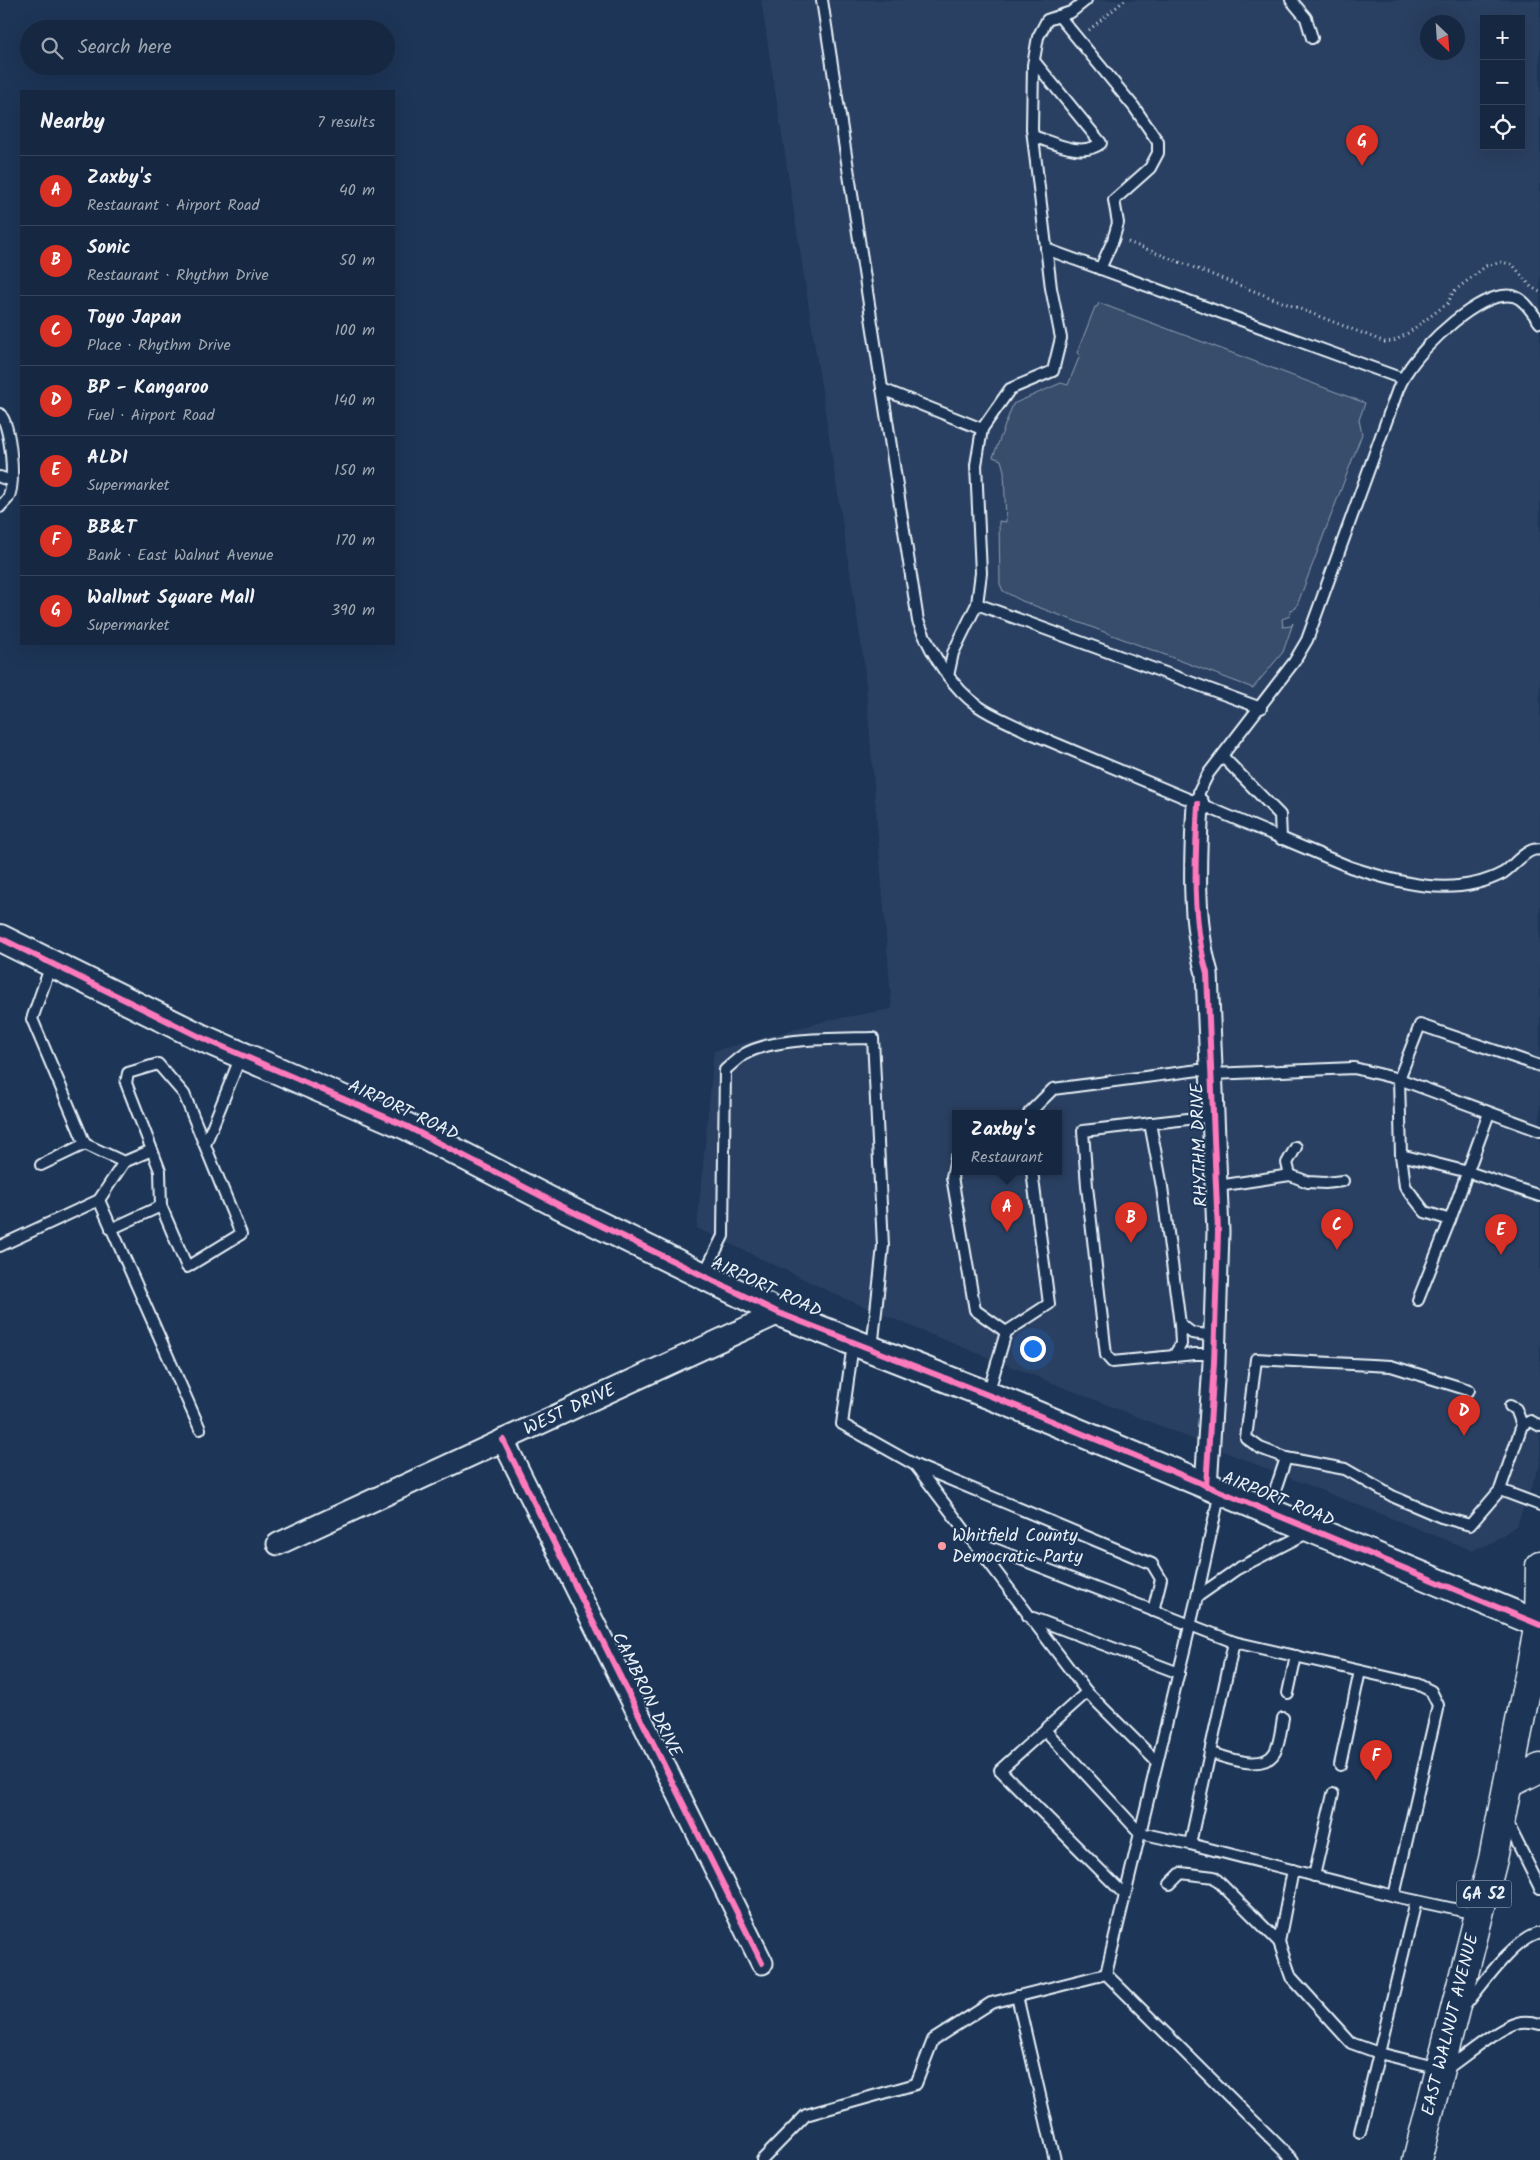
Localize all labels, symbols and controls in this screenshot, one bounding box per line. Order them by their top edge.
north arrow [1420,15,1465,60]
map controls [1480,15,1525,150]
button: + [1480,15,1525,60]
search box [20,20,395,75]
text: Search here [78,33,172,63]
icon: search [38,34,66,62]
button: − [1480,60,1525,105]
button: locate [1480,105,1525,150]
text: Nearby [40,106,105,139]
text: 7 results [317,110,375,135]
pin: G [1346,125,1378,166]
text: Zaxby's [87,163,152,193]
text: A [51,178,61,203]
text: 40 m [339,178,375,203]
text: Restaurant · Airport Road [87,193,260,218]
text: Sonic [87,233,131,263]
text: B [51,248,61,273]
text: 50 m [339,248,375,273]
text: Restaurant · Rhythm Drive [87,263,269,288]
text: Toyo Japan [87,303,181,333]
text: C [51,318,61,343]
text: 100 m [335,318,375,343]
text: Place · Rhythm Drive [87,333,231,358]
text: BP - Kangaroo [87,373,209,403]
text: D [51,388,61,413]
text: 140 m [334,388,375,413]
text: Fuel · Airport Road [87,403,215,428]
text: ALDI [87,443,128,473]
text: E [52,458,60,483]
text: 150 m [334,458,375,483]
text: Supermarket [87,473,170,498]
text: BB&T [87,513,136,543]
text: F [52,528,60,553]
text: 170 m [335,528,375,553]
text: Bank · East Walnut Avenue [87,543,274,568]
text: Wallnut Square Mall [87,583,254,613]
text: G [51,598,61,623]
text: 390 m [331,598,375,623]
text: Supermarket [87,613,170,638]
street label: AIRPORT ROAD [343,1073,464,1150]
street label: RHYTHM DRIVE [1183,1082,1217,1207]
popup [952,1110,1062,1175]
text: Zaxby's [971,1115,1036,1145]
text: Restaurant [971,1145,1043,1170]
pin: A [991,1191,1023,1232]
pin: B [1115,1202,1147,1243]
pin: C [1321,1209,1353,1250]
pin: E [1485,1214,1517,1255]
street label: AIRPORT ROAD [706,1250,827,1327]
your location [1020,1336,1046,1362]
street label: WEST DRIVE [519,1376,621,1444]
pin: D [1448,1395,1480,1436]
street label: AIRPORT ROAD [1217,1464,1339,1536]
place label: Whitfield County Democratic Party [952,1522,1083,1572]
marker: Whitfield County Democratic Party [936,1540,948,1552]
street label: CAMBRON DRIVE [603,1627,689,1763]
pin: F [1360,1740,1392,1781]
road number: GA 52 [1456,1880,1512,1908]
street label: EAST WALNUT AVENUE [1414,1930,1488,2119]

